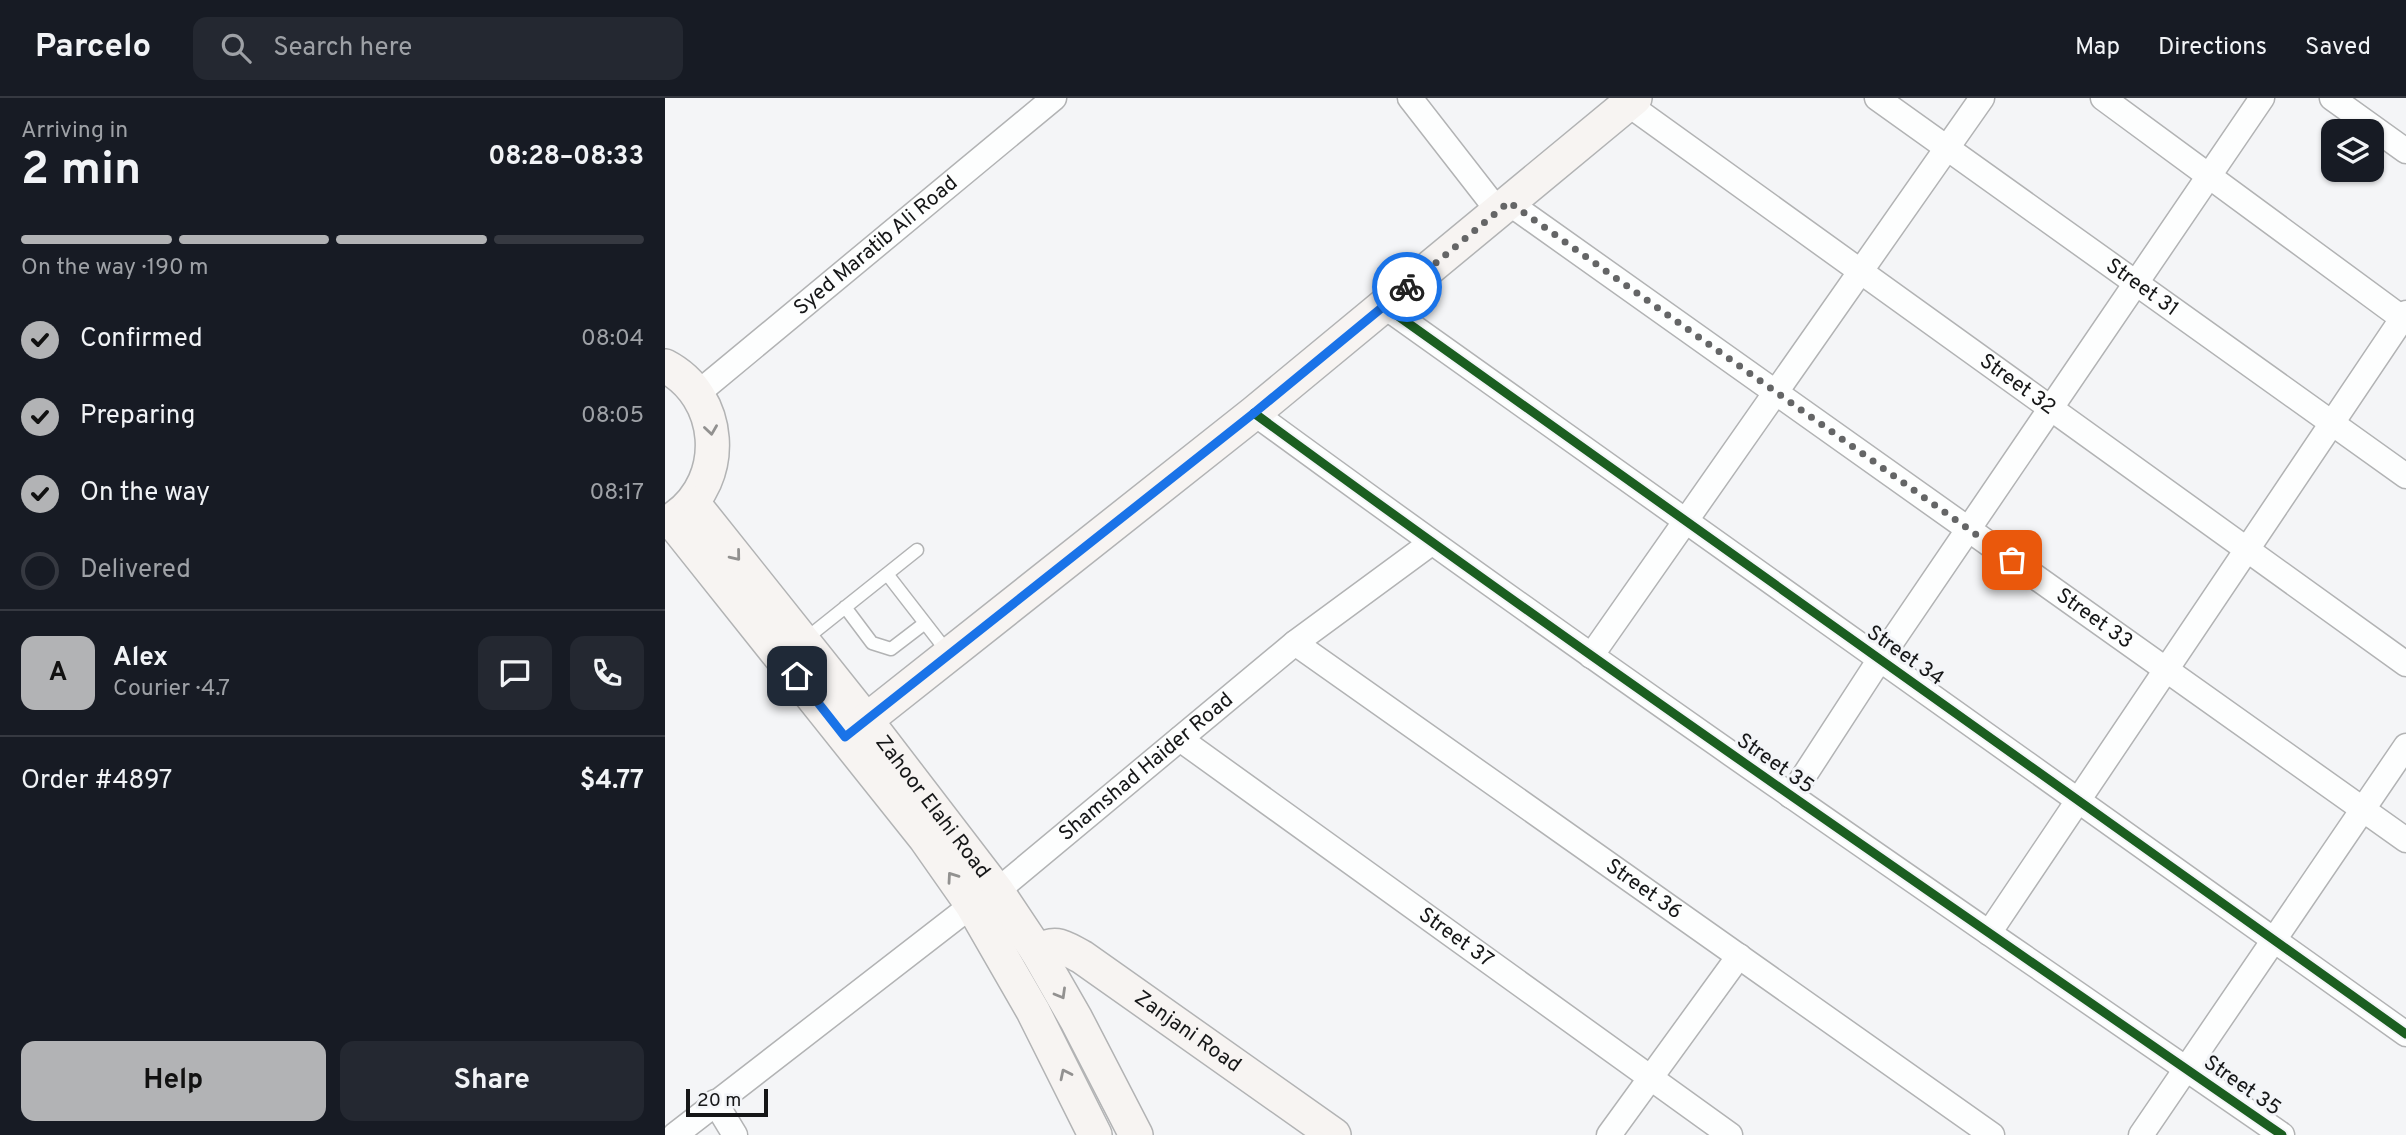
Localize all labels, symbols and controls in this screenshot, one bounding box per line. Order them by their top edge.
search box [193,17,683,80]
text: Parcelo [35,27,151,69]
icon: search [217,29,255,67]
text: Search here [273,32,412,65]
text: Map [2075,33,2120,63]
text: Directions [2158,33,2267,63]
text: Saved [2305,33,2371,63]
text: Arriving in [21,117,128,146]
map controls [2321,119,2384,182]
button: layers [2321,119,2384,182]
text: 08:28–08:33 [488,141,644,174]
text: 2 min [21,142,141,201]
street label: Syed Maratib Ali Road [788,170,963,321]
courier [1372,252,1442,322]
street label: Street 31 [2101,252,2184,323]
text: On the way · 190 m [21,254,209,283]
icon: bike [1388,268,1426,306]
icon: check [21,321,59,359]
text: Confirmed [80,323,203,356]
text: 08:04 [581,325,644,354]
street label: Street 32 [1974,348,2061,421]
icon: check [21,398,59,436]
text: Preparing [80,400,195,433]
text: 08:05 [581,402,644,431]
one-way arrow [703,424,718,436]
icon: check [21,475,59,513]
text: On the way [80,477,210,510]
text: 08:17 [590,479,644,508]
pin [1982,530,2042,590]
icon: bag [1993,541,2031,579]
one-way arrow [727,549,740,561]
text: Delivered [80,554,191,587]
street label: Street 33 [2051,582,2138,655]
street label: Street 34 [1861,620,1949,692]
button: chat [478,636,552,710]
button: phone [570,636,644,710]
text: Alex [113,642,168,675]
pin [767,646,827,706]
text: A [49,657,67,690]
icon: home [778,657,816,695]
text: Courier · 4.7 [113,675,230,704]
street label: Shamshad Haider Road [1053,686,1239,847]
street label: Street 35 [1731,728,1819,800]
street label: Zahoor Elahi Road [869,730,996,884]
text: Order #4897 [21,765,172,798]
text: $4.77 [580,765,644,798]
street label: Street 36 [1600,853,1688,926]
one-way arrow [947,871,960,884]
street label: Street 37 [1413,902,1499,974]
street label: Zanjani Road [1129,985,1246,1079]
one-way arrow [1053,986,1066,999]
button: Help [21,1041,326,1121]
button: Share [340,1041,644,1121]
street label: Street 35 [2198,1050,2286,1122]
one-way arrow [1059,1069,1073,1081]
scale bar [686,1086,768,1118]
text: 20 m [697,1089,741,1113]

